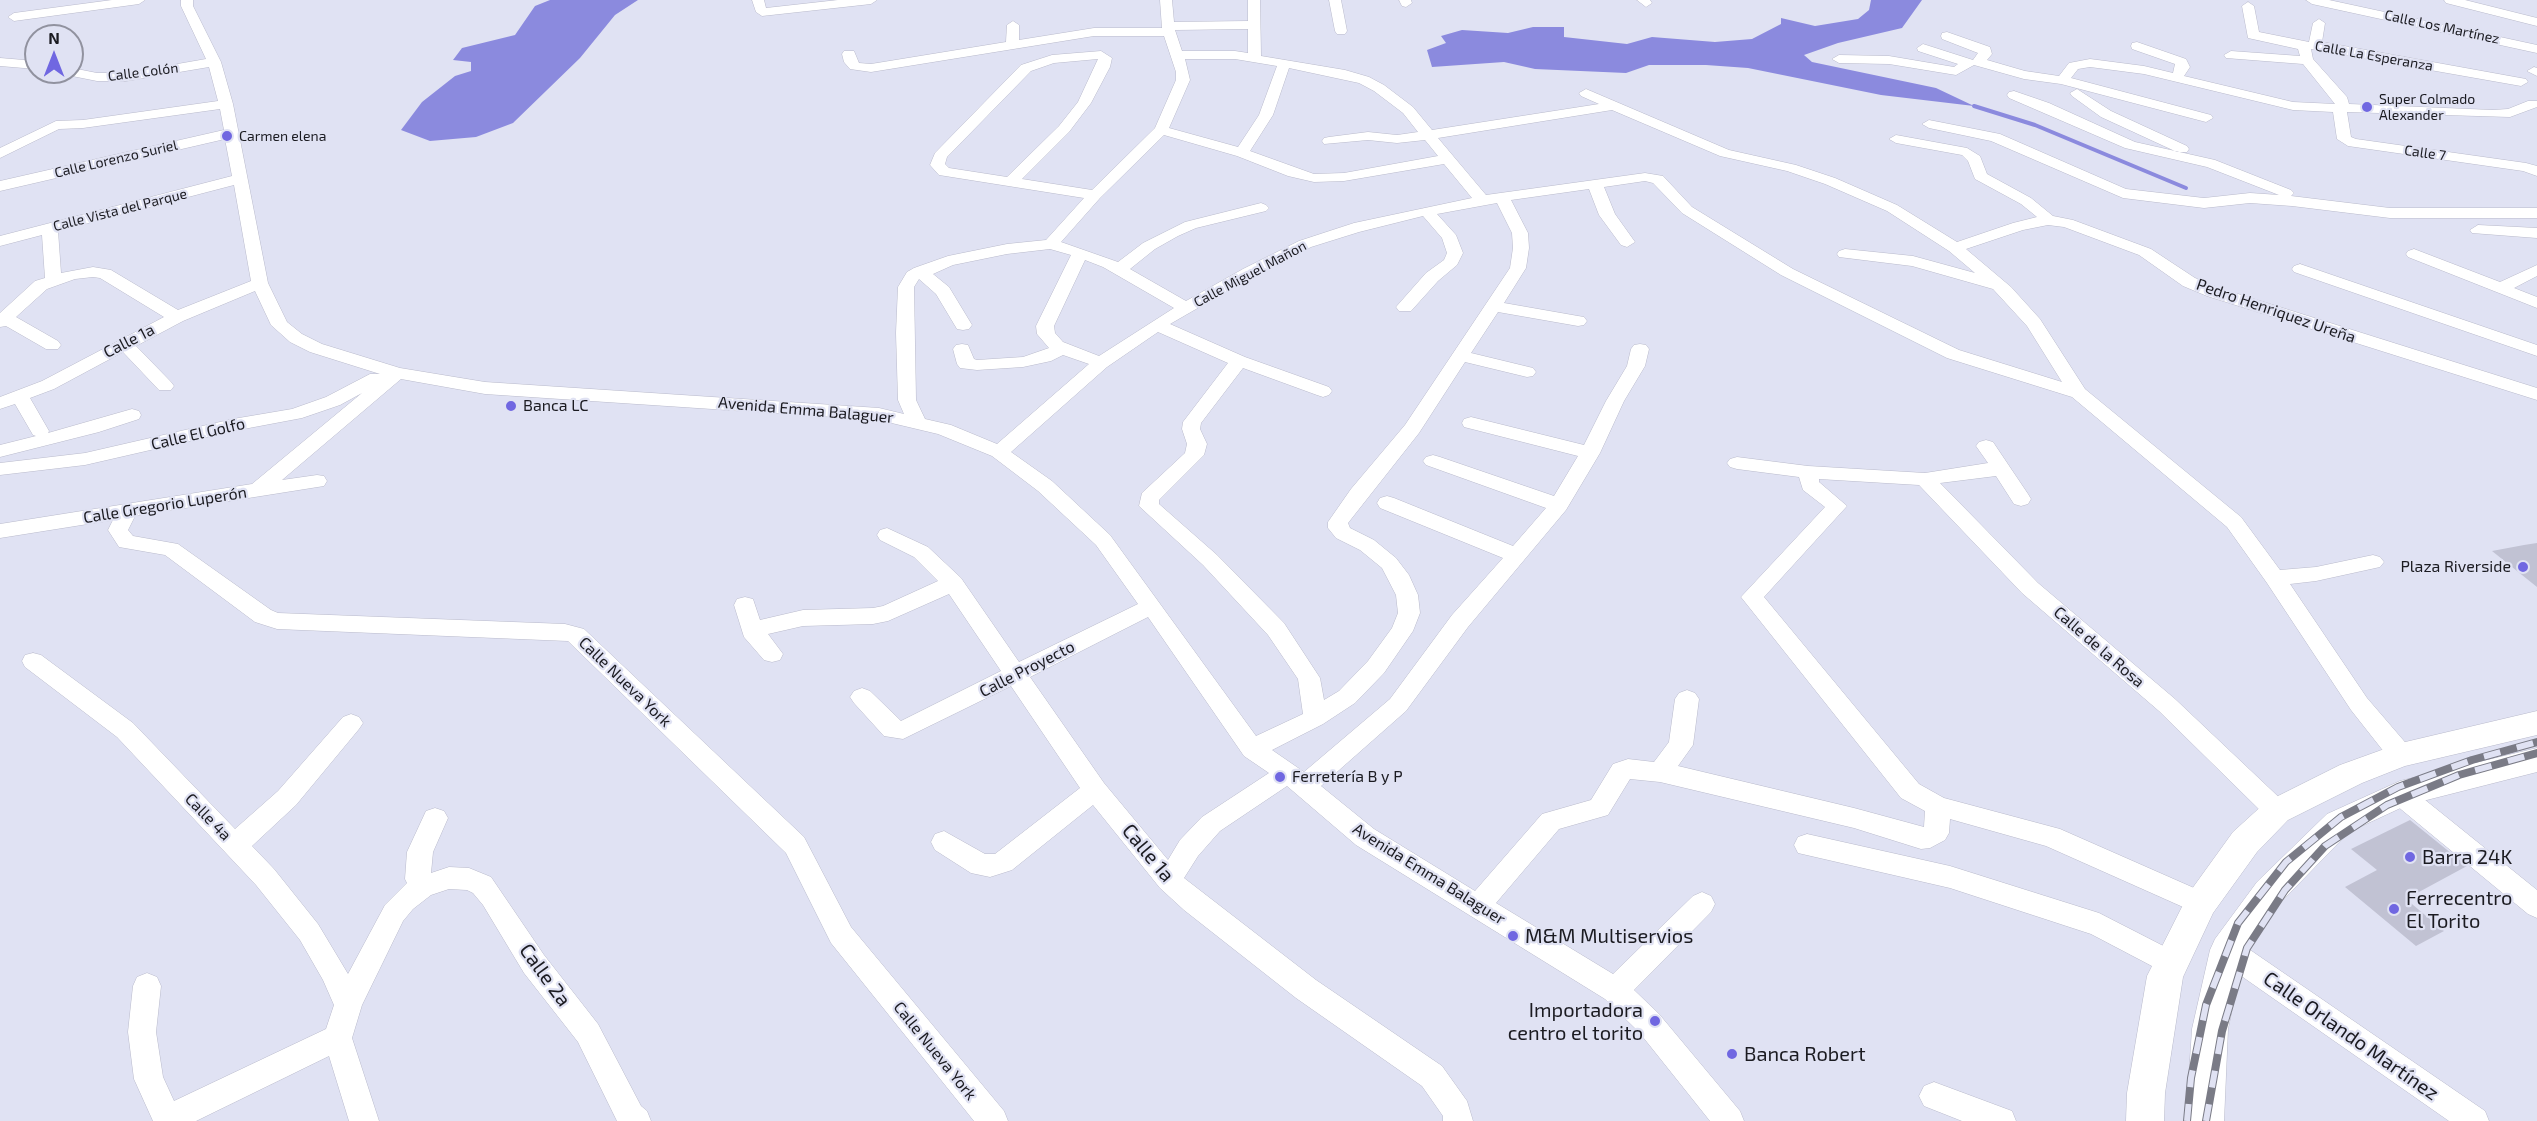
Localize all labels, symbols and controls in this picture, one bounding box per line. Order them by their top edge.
street label: Calle Los Martínez [2383,7,2501,47]
north arrow [24,24,84,84]
text: N [48,28,60,47]
street label: Calle La Esperanza [2314,37,2434,75]
street label: Calle Colón [107,59,179,85]
place label: Super Colmado Alexander [2379,91,2475,124]
marker: Super Colmado Alexander [2360,100,2374,114]
place label: Carmen elena [239,128,326,144]
marker: Carmen elena [220,129,234,143]
street label: Calle Lorenzo Suriel [53,137,179,181]
street label: Calle 7 [2403,142,2447,164]
street label: Calle Vista del Parque [51,185,189,235]
street label: Calle Miguel Mañon [1191,237,1309,311]
street label: Pedro Henriquez Ureña [2194,275,2358,347]
street label: Calle 1a [100,320,158,362]
street label: Avenida Emma Balaguer [717,393,895,427]
place label: Banca LC [523,396,588,416]
marker: Banca LC [504,399,518,413]
street label: Calle El Golfo [149,414,247,454]
street label: Calle Gregorio Luperón [82,483,248,527]
place label: Plaza Riverside [2400,557,2511,577]
marker: Plaza Riverside [2516,560,2530,574]
street label: Calle de la Rosa [2050,602,2148,692]
street label: Calle Nueva York [575,633,675,731]
street label: Calle Proyecto [976,637,1078,701]
place label: Ferretería B y P [1292,767,1403,787]
marker: Ferretería B y P [1273,770,1287,784]
street label: Calle 4a [181,789,235,845]
street label: Calle 1a [1117,819,1179,887]
street label: Avenida Emma Balaguer [1349,819,1509,929]
place label: Barra 24K [2422,845,2512,869]
marker: Barra 24K [2403,850,2417,864]
place label: Ferrecentro El Torito [2406,886,2512,933]
marker: Ferrecentro El Torito [2387,902,2401,916]
place label: M&M Multiservios [1525,924,1693,948]
marker: M&M Multiservios [1506,929,1520,943]
street label: Calle 2a [514,939,576,1011]
street label: Calle Orlando Martínez [2259,966,2443,1106]
street label: Calle Nueva York [889,998,981,1104]
place label: Importadora centro el torito [1508,998,1643,1045]
marker: Importadora centro el torito [1648,1014,1662,1028]
place label: Banca Robert [1744,1042,1866,1066]
marker: Banca Robert [1725,1047,1739,1061]

